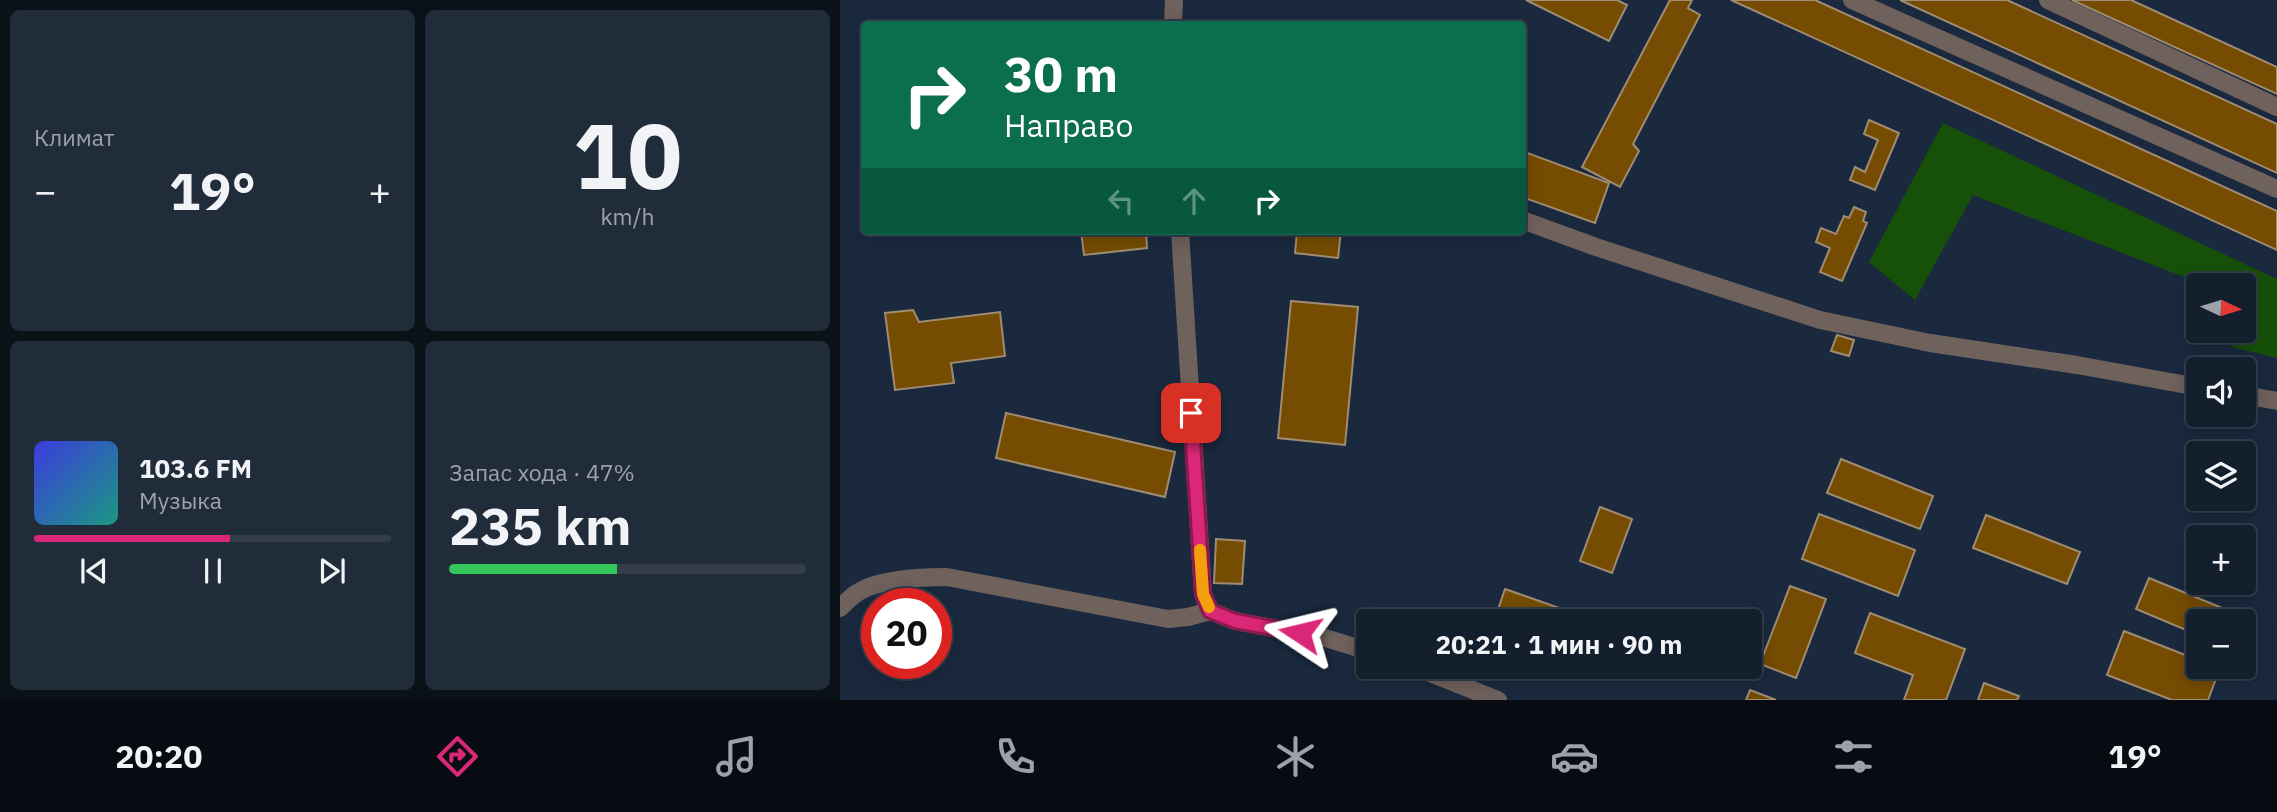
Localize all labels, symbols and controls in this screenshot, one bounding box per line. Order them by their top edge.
text: 30 m [1004,42,1118,105]
icon: right [889,49,980,140]
text: 10 [573,96,682,214]
text: Направо [1004,104,1133,146]
text: Климат [34,122,115,152]
text: 19° [169,157,256,224]
text: − [34,166,57,215]
text: + [368,166,391,215]
icon: left [1102,182,1140,220]
icon: ahead [1175,182,1213,220]
icon: right [1248,182,1286,220]
text: km/h [600,201,655,231]
north arrow [2186,273,2256,343]
map controls [2186,273,2256,679]
button: sound [2186,357,2256,427]
pin [1161,383,1221,443]
icon: arrive [1172,394,1210,432]
button: layers [2186,441,2256,511]
text: 103.6 FM [139,451,252,485]
text: Запас хода · 47% [449,457,635,487]
text: Музыка [139,485,222,515]
text: 235 km [449,492,631,559]
button: + [2186,525,2256,595]
icon: previous [75,552,113,590]
icon: pause [194,552,232,590]
icon: next [313,552,351,590]
speed limit sign: 20 [861,588,952,679]
position arrow [1263,596,1337,670]
button: − [2186,609,2256,679]
text: 20:21 · 1 мин · 90 m [1435,627,1683,661]
icon: directions [433,732,482,781]
icon: music [712,732,761,781]
icon: phone [991,732,1040,781]
icon: climate [1271,732,1320,781]
icon: car [1550,732,1599,781]
icon: filters [1829,732,1878,781]
text: 20:20 [115,735,203,777]
text: 19° [2108,735,2162,777]

